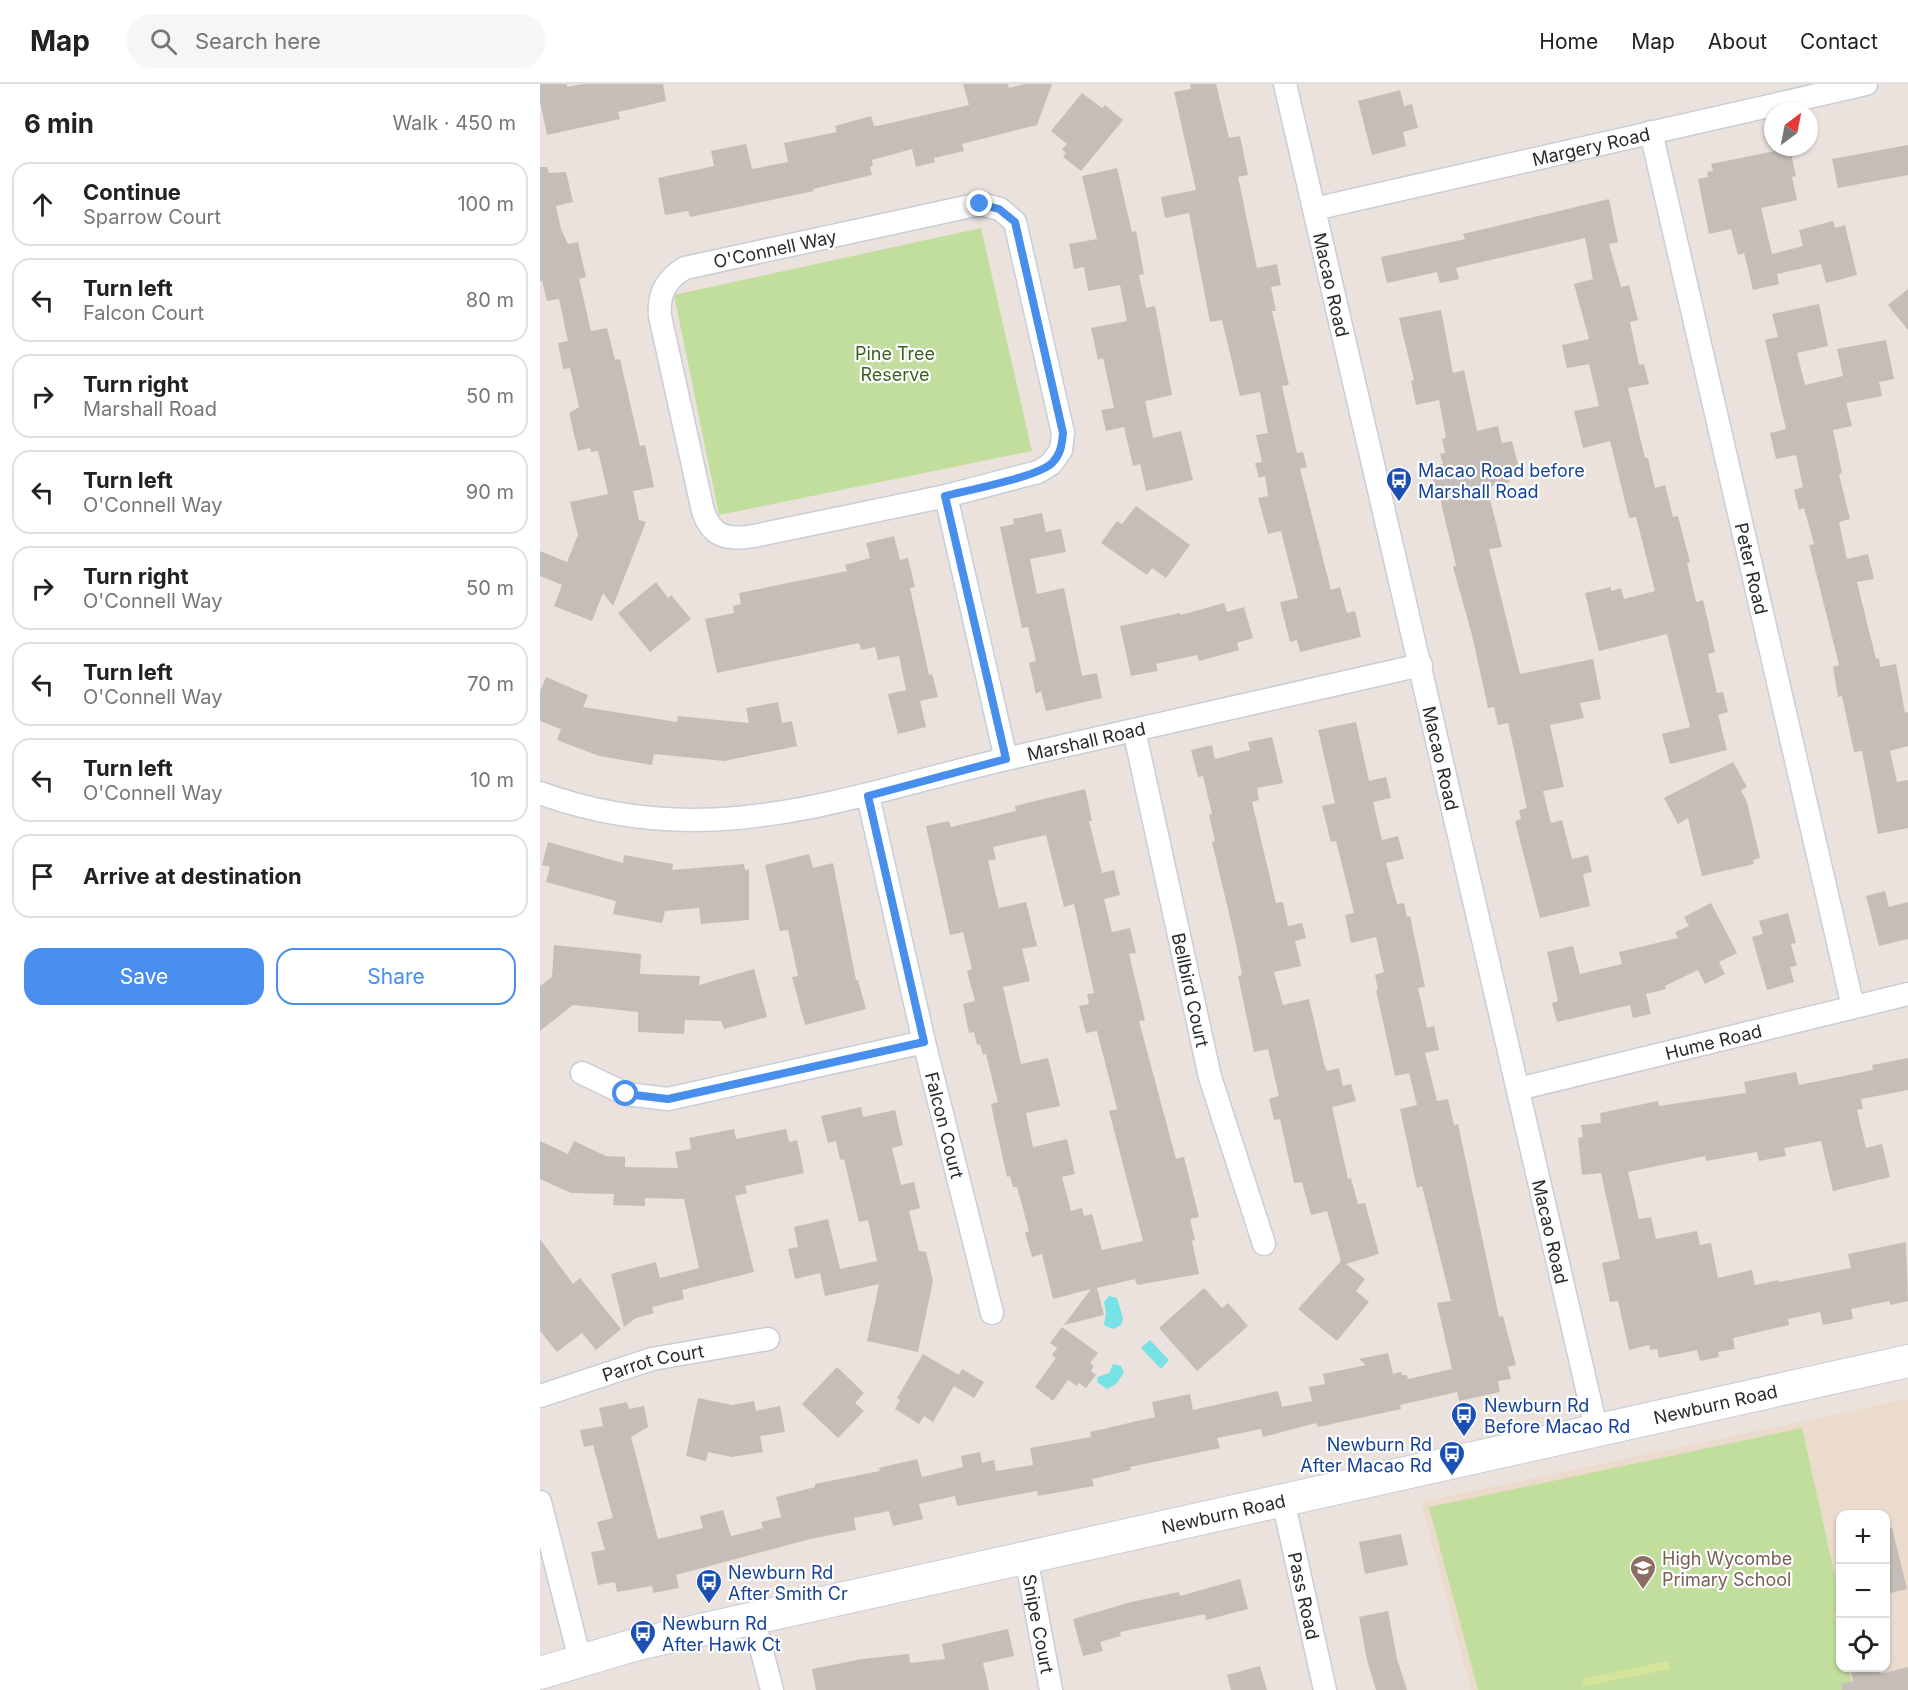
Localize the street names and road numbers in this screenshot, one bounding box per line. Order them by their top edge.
street label: Margery Road [1530,123,1652,170]
street label: O'Connell Way [711,226,839,272]
street label: Macao Road [1309,231,1354,339]
street label: Peter Road [1731,521,1773,616]
street label: Macao Road [1419,704,1463,812]
street label: Marshall Road [1025,717,1147,764]
street label: Bellbird Court [1168,931,1214,1049]
street label: Hume Road [1663,1020,1764,1063]
street label: Falcon Court [921,1070,968,1181]
street label: Macao Road [1528,1178,1573,1286]
street label: Parrot Court [599,1340,705,1385]
street label: Newburn Road [1651,1380,1779,1428]
street label: Newburn Road [1159,1490,1287,1538]
street label: Pass Road [1284,1550,1324,1641]
street label: Snipe Court [1019,1572,1058,1675]

